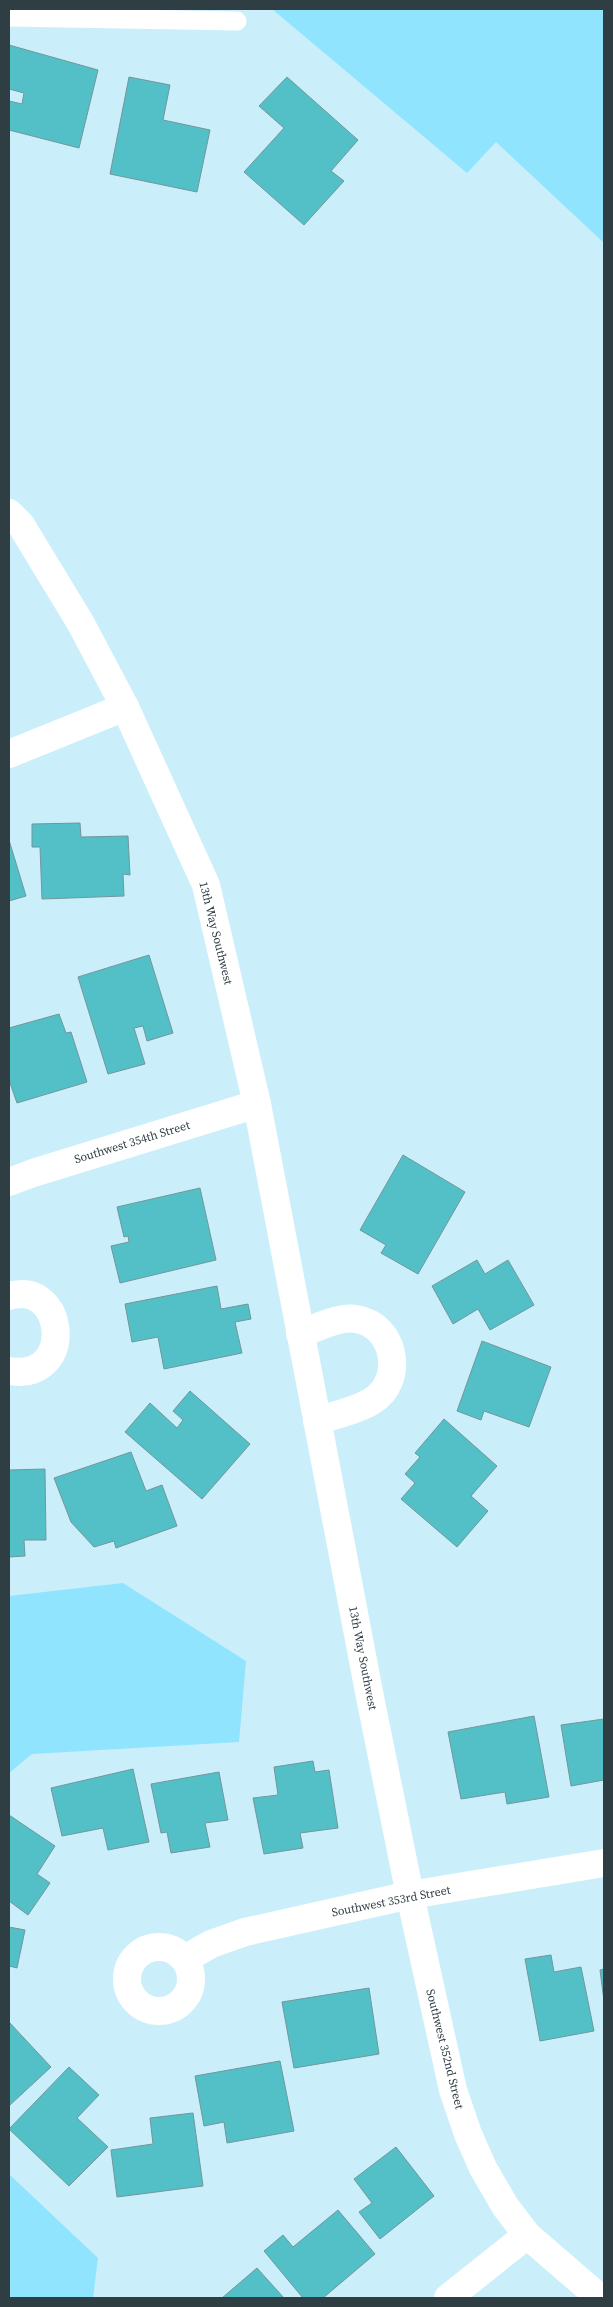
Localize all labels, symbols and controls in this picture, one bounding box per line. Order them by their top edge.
street label: 13th Way Southwest [195,880,237,986]
street label: Southwest 354th Street [72,1117,192,1167]
street label: 13th Way Southwest [345,1605,381,1711]
street label: Southwest 353rd Street [330,1882,452,1920]
street label: Southwest 352nd Street [422,1987,468,2111]

